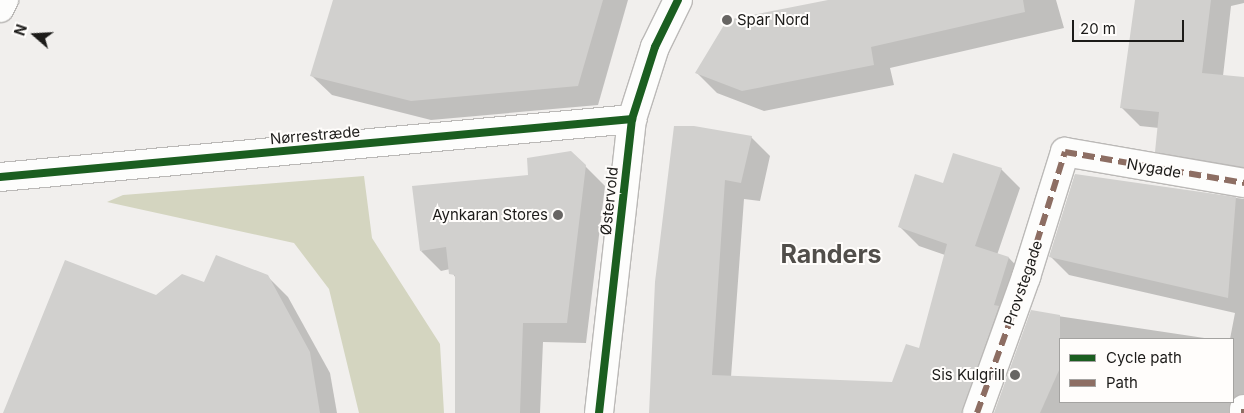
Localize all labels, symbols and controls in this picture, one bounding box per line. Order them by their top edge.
north arrow [10,10,60,60]
scale bar [1074,10,1186,42]
place label: Spar Nord [737,11,809,29]
marker: Spar Nord [721,14,733,26]
text: 20 m [1080,19,1116,38]
text: N [11,22,30,38]
street label: Nørrestræde [269,122,361,148]
street label: Nygade [1125,154,1183,182]
street label: Østervold [596,166,622,236]
place label: Aynkaran Stores [432,206,548,224]
marker: Aynkaran Stores [552,209,564,221]
street label: Provstegade [1000,238,1046,328]
district label: Randers [780,239,882,269]
legend [1059,338,1234,403]
text: Cycle path [1106,348,1182,367]
place label: Sis Kulgrill [932,366,1005,384]
marker: Sis Kulgrill [1009,369,1021,381]
text: Path [1106,373,1138,392]

